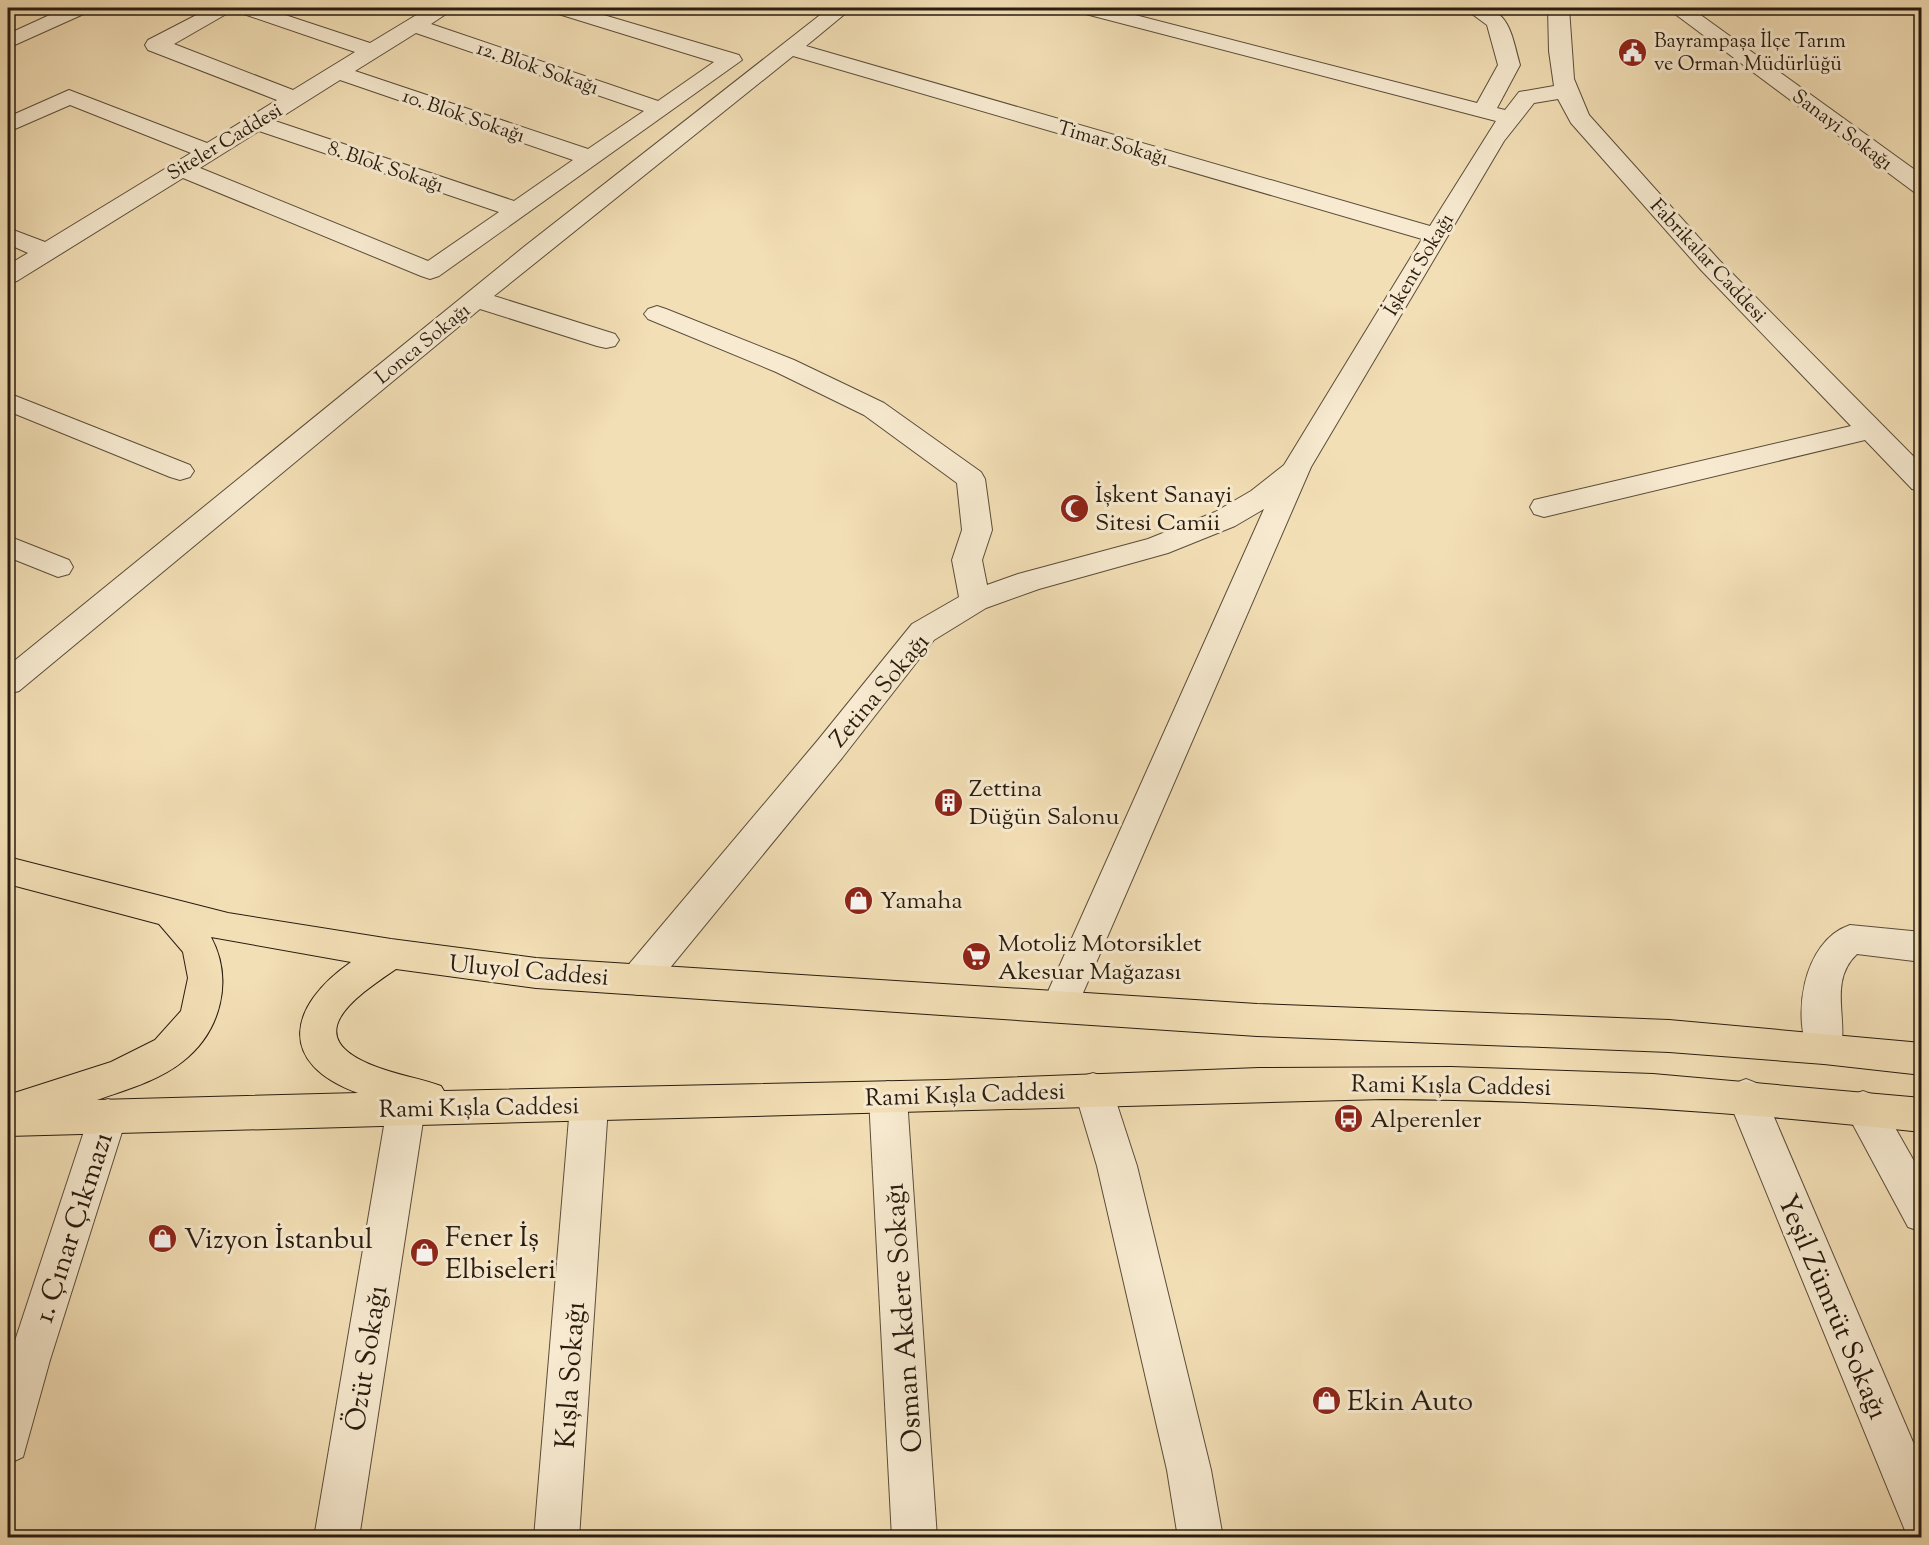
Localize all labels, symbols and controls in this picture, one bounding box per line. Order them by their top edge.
place label: Bayrampaşa İlçe Tarım ve Orman Müdürlüğü [1654,28,1846,80]
street label: 12. Blok Sokağı [472,35,602,104]
public building icon: Bayrampaşa İlçe Tarım ve Orman Müdürlüğü [1617,36,1649,68]
street label: 10. Blok Sokağı [398,83,529,152]
street label: Sanayi Sokağı [1785,83,1898,179]
street label: Siteler Caddesi [162,97,289,189]
street label: Timar Sokağı [1053,115,1171,174]
street label: 8. Blok Sokağı [323,135,447,202]
street label: Fabrikalar Caddesi [1642,193,1773,330]
street label: İşkent Sokağı [1378,208,1462,322]
street label: Lonca Sokağı [370,297,478,392]
place label: İşkent Sanayi Sitesi Camii [1095,479,1233,541]
mosque icon: İşkent Sanayi Sitesi Camii [1058,492,1090,524]
street label: Zetina Sokağı [823,627,939,756]
place label: Zettina Düğün Salonu [969,773,1120,835]
building icon: Zettina Düğün Salonu [932,786,964,818]
shop icon: Yamaha [843,884,875,916]
place label: Yamaha [880,885,963,919]
place label: Motoliz Motorsiklet Akesuar Mağazası [998,928,1202,990]
supermarket icon: Motoliz Motorsiklet Akesuar Mağazası [961,941,993,973]
street label: Uluyol Caddesi [448,948,610,996]
street label: Rami Kışla Caddesi [1350,1068,1552,1106]
street label: Rami Kışla Caddesi [864,1076,1066,1116]
street label: Rami Kışla Caddesi [379,1090,580,1128]
bus stop icon: Alperenler [1333,1103,1365,1135]
place label: Alperenler [1370,1104,1481,1138]
street label: 1. Çınar Çıkmazı [25,1127,125,1328]
street label: Osman Akdere Sokağı [876,1182,934,1454]
street label: Yeşil Zümrüt Sokağı [1766,1188,1897,1426]
place label: Fener İş Elbiseleri [445,1219,556,1291]
place label: Vizyon İstanbul [184,1221,373,1261]
shop icon: Vizyon İstanbul [147,1222,179,1254]
shop icon: Fener İş Elbiseleri [408,1236,440,1268]
street label: Özüt Sokağı [337,1283,399,1434]
street label: Kışla Sokağı [547,1300,597,1450]
place label: Ekin Auto [1347,1383,1473,1423]
shop icon: Ekin Auto [1310,1384,1342,1416]

